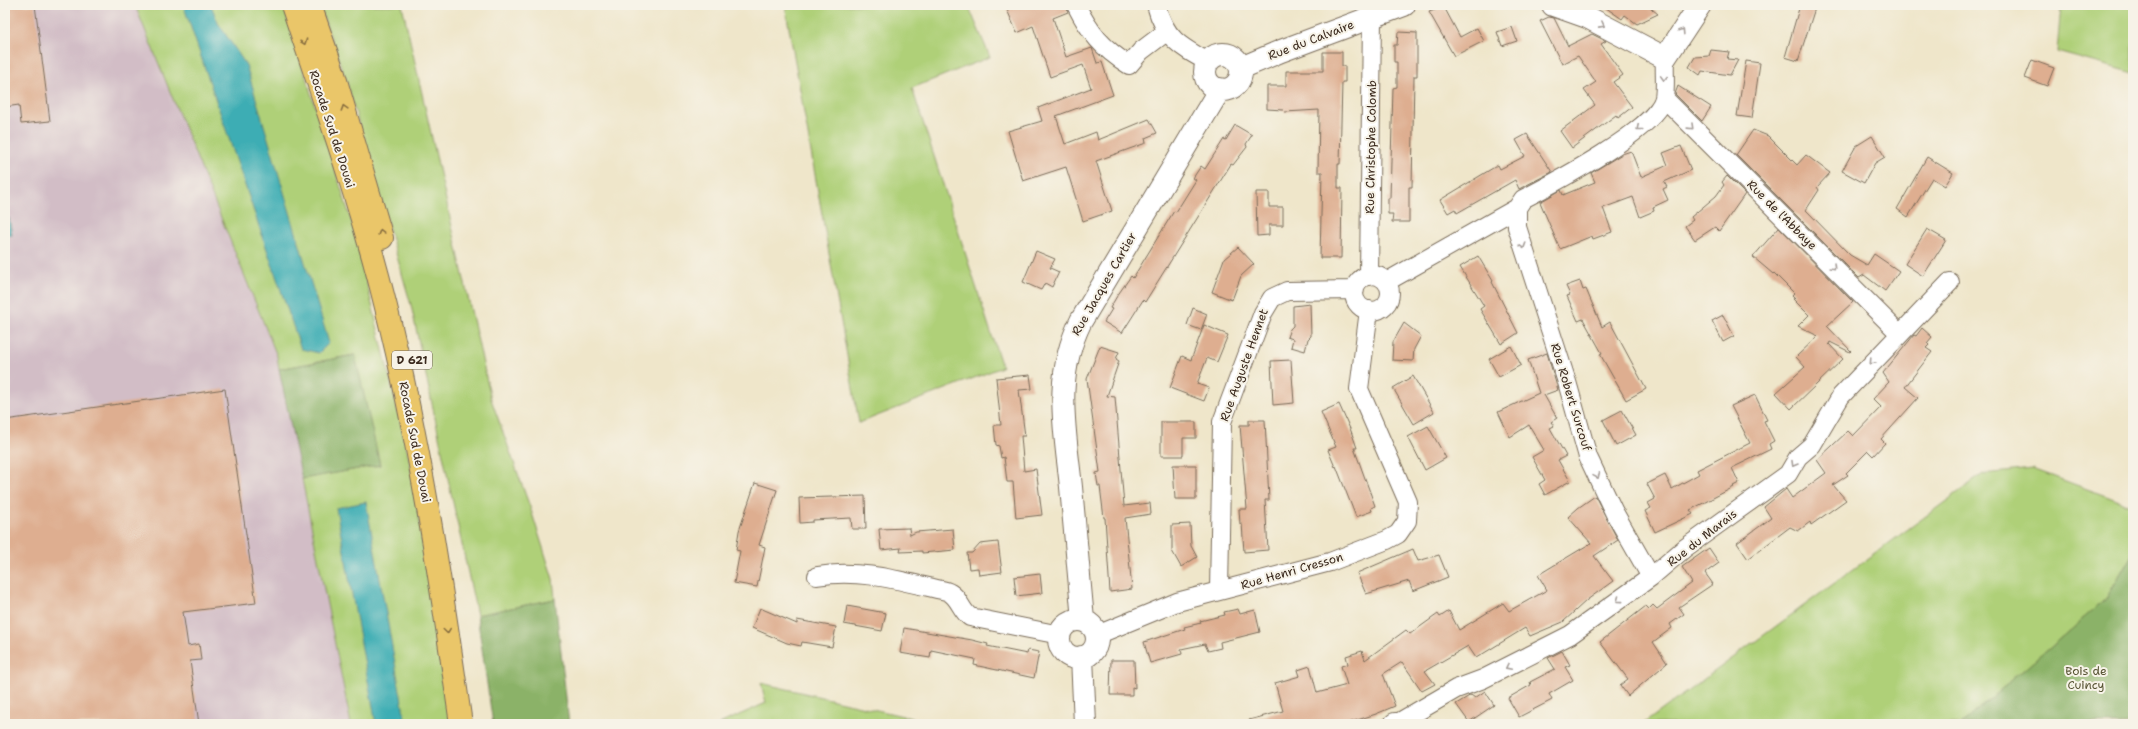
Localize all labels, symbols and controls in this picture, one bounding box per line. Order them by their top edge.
street label: Rue du Calvaire [1266,16,1356,64]
one-way arrow [1598,20,1605,27]
one-way arrow [1677,29,1684,36]
one-way arrow [299,38,308,45]
street label: Rocade Sud de Douai [305,68,359,190]
one-way arrow [1660,75,1668,81]
street label: Rue Christophe Colomb [1362,80,1380,214]
one-way arrow [340,104,349,111]
one-way arrow [1686,122,1694,129]
one-way arrow [1637,123,1644,130]
street label: Rue de l'Abbaye [1744,177,1821,254]
one-way arrow [377,229,386,236]
street label: Rue Jacques Cartier [1068,229,1140,339]
one-way arrow [1518,242,1527,249]
one-way arrow [1828,262,1836,270]
street label: Rue Auguste Hennet [1216,306,1272,424]
street label: Rue Robert Surcouf [1547,341,1595,453]
road number: D 621 [392,351,432,369]
one-way arrow [1870,357,1877,364]
street label: Rocade Sud de Douai [395,380,435,504]
one-way arrow [1792,460,1799,467]
one-way arrow [1592,472,1600,479]
street label: Rue du Marais [1664,506,1740,570]
street label: Rue Henri Cresson [1239,549,1345,593]
one-way arrow [1617,595,1624,602]
one-way arrow [442,628,451,634]
one-way arrow [1505,662,1512,669]
park label: Bois de Cuincy [2065,663,2107,693]

